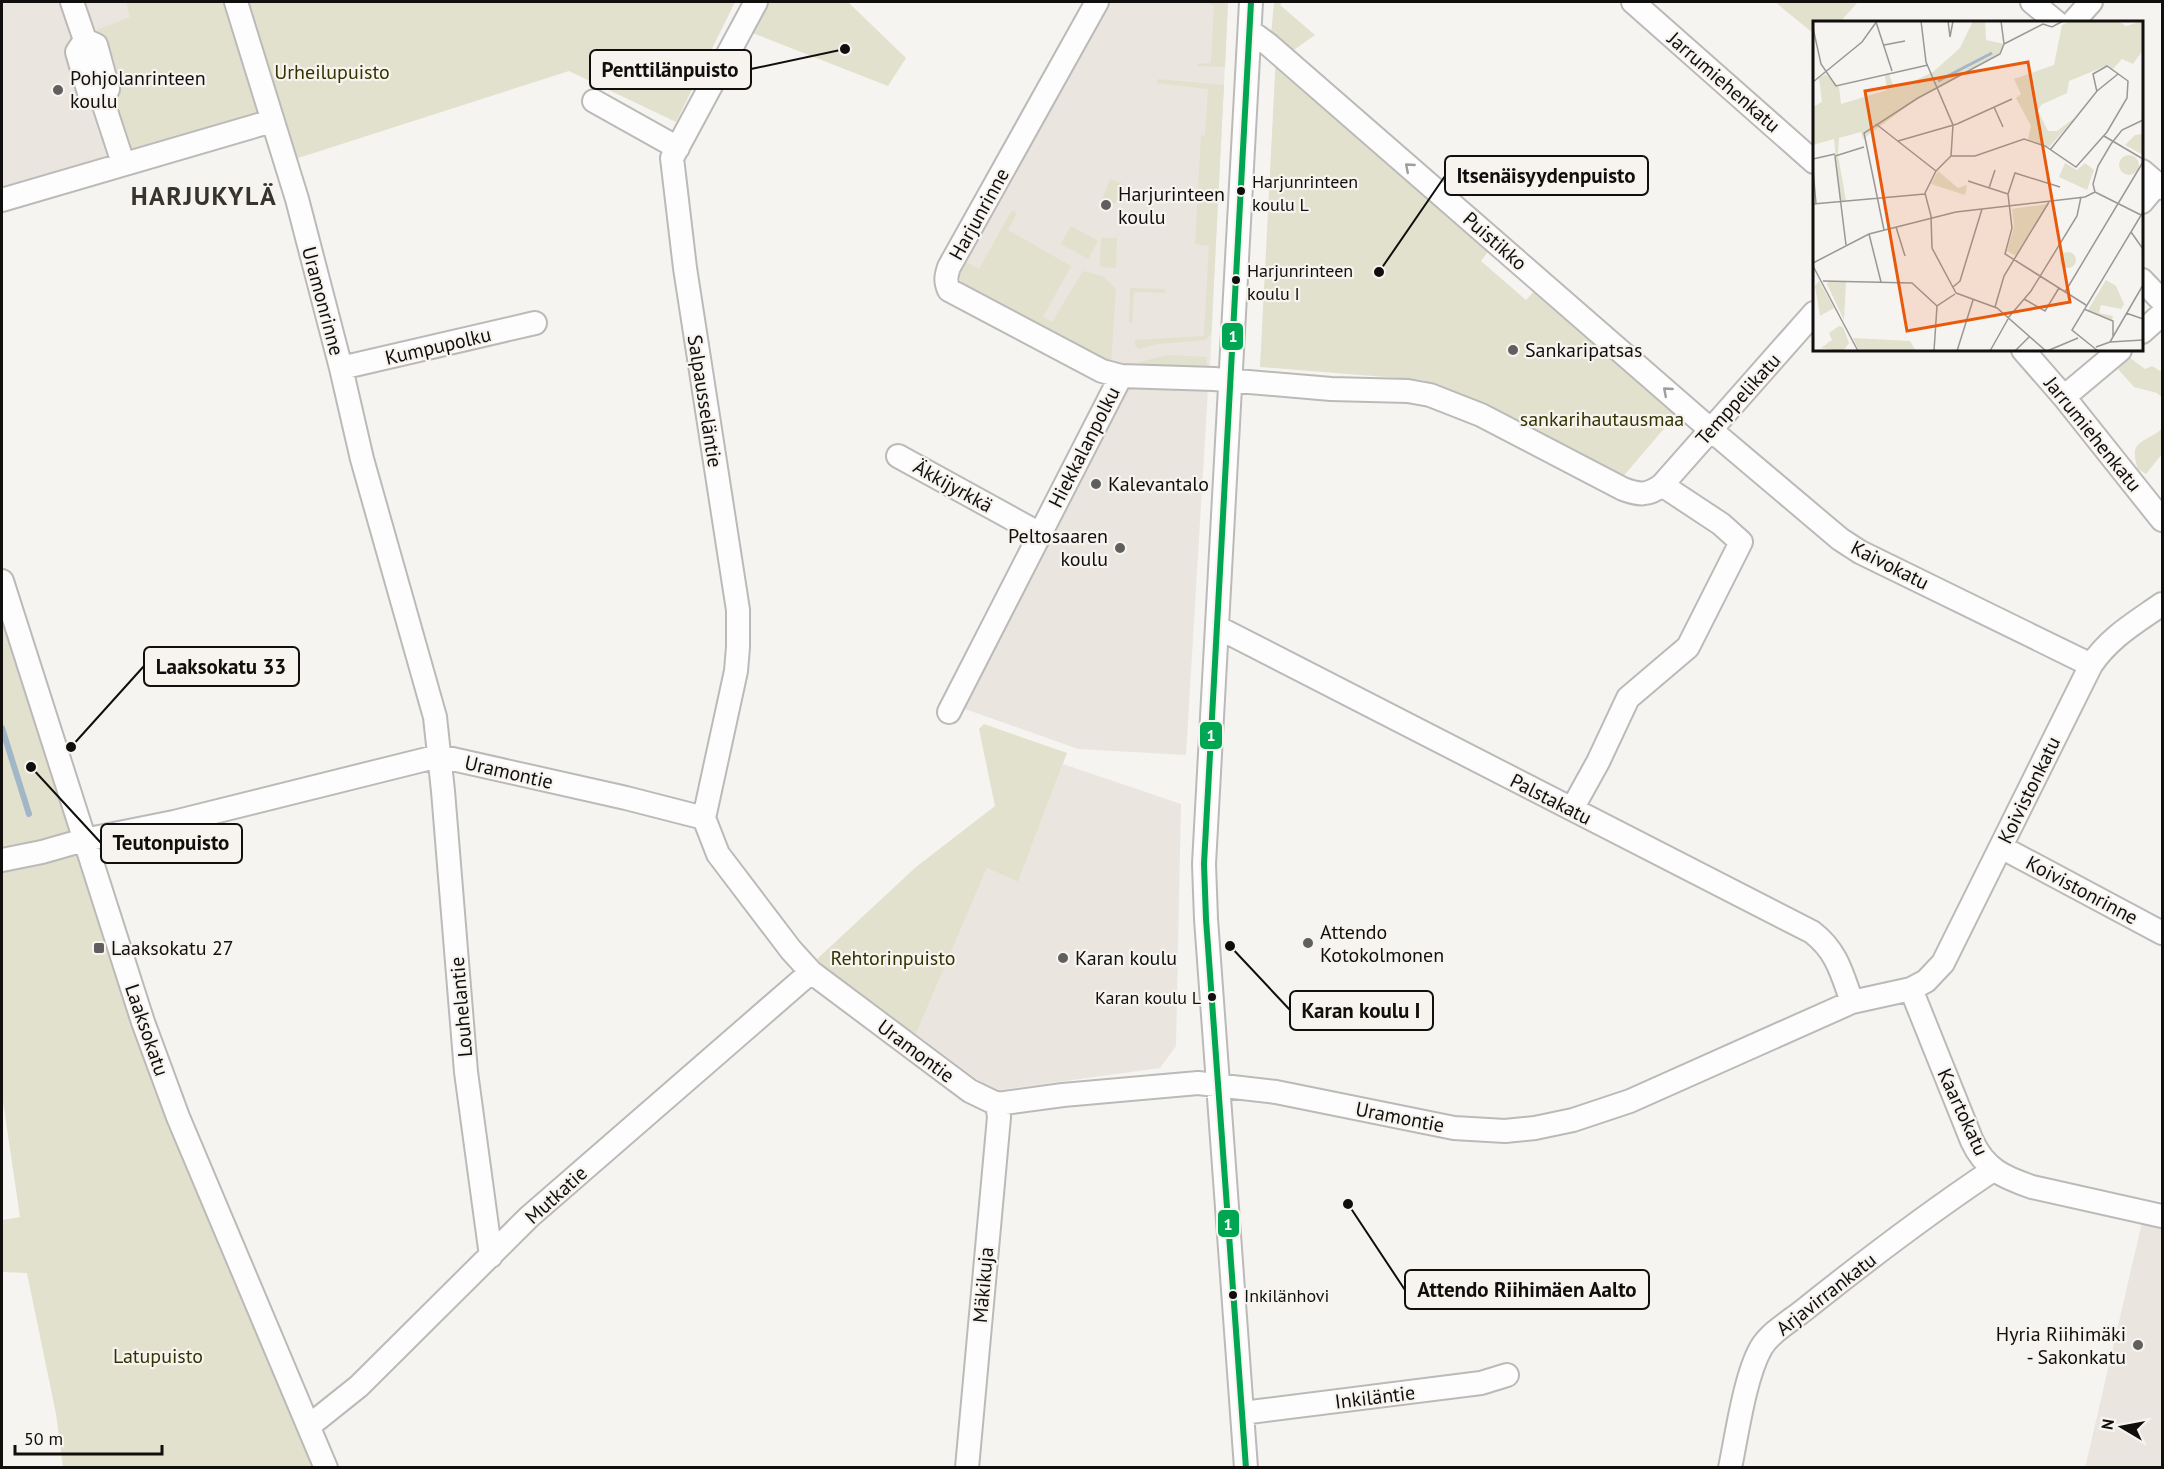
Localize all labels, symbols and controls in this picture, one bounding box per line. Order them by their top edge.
inset map [1813,21,2143,351]
street label: Jarrumiehenkatu [1662,25,1786,138]
callout: Penttilänpuisto [590,50,751,89]
text: Penttilänpuisto [601,56,739,83]
park label: Urheilupuisto [274,59,390,85]
place label: Pohjolanrinteen koulu [70,65,206,114]
marker: Pohjolanrinteen koulu [51,83,65,97]
callout: Itsenäisyydenpuisto [1445,156,1648,195]
text: Itsenäisyydenpuisto [1456,162,1636,189]
street label: Harjunrinne [943,163,1015,265]
one-way arrow [1405,163,1416,174]
place label: Harjunrinteen koulu L [1252,170,1358,216]
district label: HARJUKYLÄ [131,179,277,212]
place label: Harjurinteen koulu [1118,181,1225,230]
marker: Harjunrinteen koulu L [1235,185,1247,197]
marker: Harjurinteen koulu [1099,198,1113,212]
street label: Puistikko [1457,206,1533,276]
street label: Uramonrinne [296,244,350,358]
place label: Harjunrinteen koulu I [1247,259,1353,305]
marker: Harjunrinteen koulu I [1230,274,1242,286]
street label: Kumpupolku [382,321,494,371]
line badge: 1 [1221,322,1244,351]
text: 1 [1228,326,1238,346]
street label: Salpausseläntie [682,333,728,469]
place label: Sankaripatsas [1525,337,1642,363]
marker: Sankaripatsas [1506,343,1520,357]
street label: Temppelikatu [1690,348,1786,450]
street label: Jarrumiehenkatu [2038,370,2147,497]
street label: Hiekkalanpolku [1042,382,1126,512]
one-way arrow [1663,387,1674,398]
park label: sankarihautausmaa [1520,406,1684,432]
street label: Äkkijyrkkä [909,454,997,518]
place label: Kalevantalo [1108,471,1209,497]
marker: Kalevantalo [1089,477,1103,491]
place label: Peltosaaren koulu [1008,523,1108,572]
street label: Kaivokatu [1847,534,1933,596]
marker: Peltosaaren koulu [1113,541,1127,555]
callout: Laaksokatu 33 [144,647,299,686]
text: Laaksokatu 33 [156,653,286,680]
line badge: 1 [1199,721,1223,750]
text: 1 [1206,725,1216,745]
street label: Koivistonkatu [1992,732,2066,848]
street label: Uramontie [462,749,556,795]
street label: Palstakatu [1506,767,1596,831]
callout: Teutonpuisto [101,824,242,863]
text: Teutonpuisto [113,829,229,856]
street label: Koivistonrinne [2022,850,2142,930]
place label: Attendo Kotokolmonen [1320,919,1444,968]
place label: Laaksokatu 27 [111,935,234,961]
marker: Attendo Kotokolmonen [1301,936,1315,950]
marker: Laaksokatu 27 [92,941,106,955]
park label: Rehtorinpuisto [830,945,956,971]
place label: Karan koulu [1075,945,1177,971]
marker: Karan koulu [1056,951,1070,965]
street label: Louhelantie [444,956,478,1058]
street label: Laaksokatu [119,981,175,1079]
place label: Karan koulu L [1095,986,1201,1009]
marker: Karan koulu L [1206,991,1218,1003]
callout: Karan koulu I [1290,991,1433,1030]
text: Karan koulu I [1302,997,1420,1024]
street label: Uramontie [872,1014,960,1088]
street label: Kaartokatu [1932,1064,1994,1160]
street label: Uramontie [1353,1096,1447,1138]
street label: Mutkatie [519,1160,593,1230]
line badge: 1 [1217,1209,1240,1238]
text: 1 [1223,1214,1233,1234]
street label: Mäkikuja [967,1246,999,1324]
street label: Arjavirrankatu [1771,1247,1881,1341]
callout: Attendo Riihimäen Aalto [1405,1270,1649,1309]
text: Attendo Riihimäen Aalto [1417,1276,1637,1303]
place label: Inkilänhovi [1244,1284,1329,1307]
marker: Inkilänhovi [1227,1289,1239,1301]
place label: Hyria Riihimäki - Sakonkatu [1996,1321,2126,1370]
marker: Hyria Riihimäki - Sakonkatu [2131,1338,2145,1352]
park label: Latupuisto [113,1343,203,1369]
street label: Inkiläntie [1333,1379,1417,1415]
north arrow [2092,1397,2152,1457]
text: N [2096,1417,2118,1431]
scale bar [15,1418,162,1456]
text: 50 m [24,1427,63,1450]

